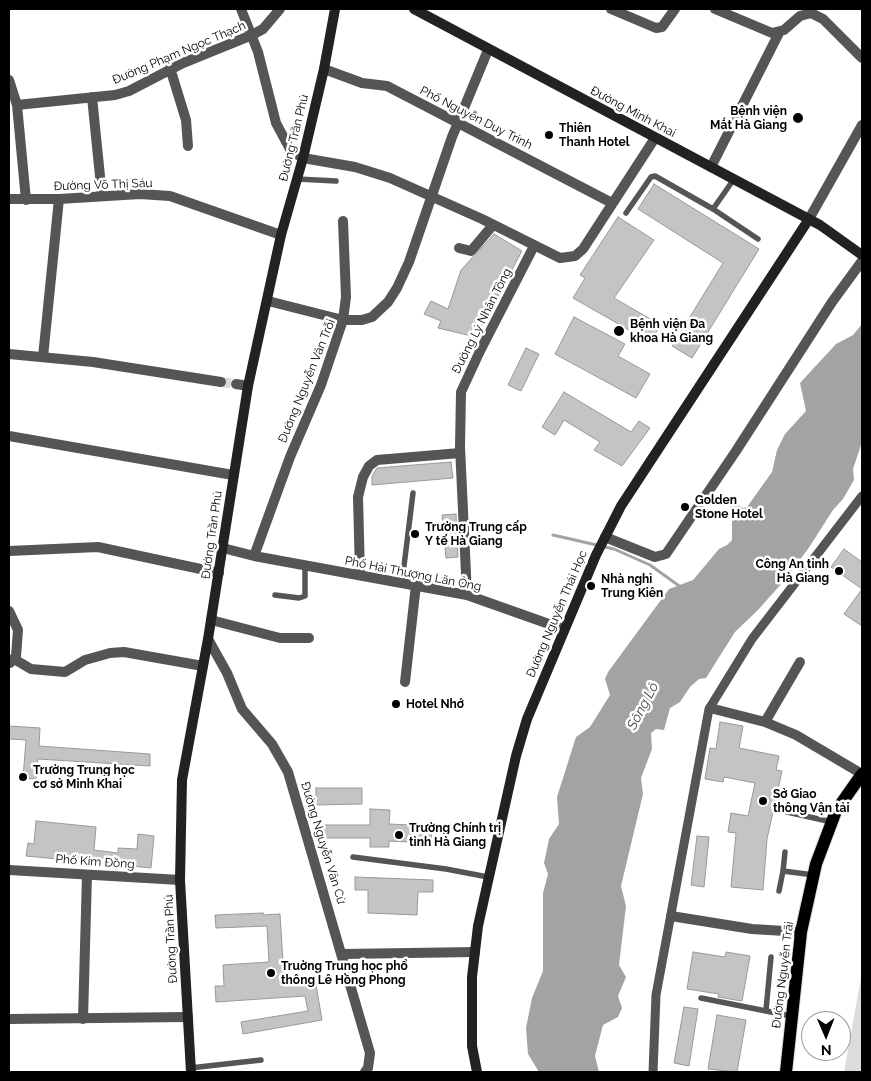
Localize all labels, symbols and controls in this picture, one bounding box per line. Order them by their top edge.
street label: Đường Phạm Ngọc Thạch [110,18,248,88]
street label: Phố Nguyễn Duy Trinh [417,83,535,153]
street label: Đường Minh Khai [588,83,678,141]
street label: Đường Trần Phú [276,93,312,183]
place label: Bệnh viện Mắt Hà Giang [710,104,787,132]
marker: Bệnh viện Mắt Hà Giang [791,111,805,125]
place label: Thiên Thanh Hotel [559,121,629,149]
marker: Thiên Thanh Hotel [543,129,555,141]
street label: Đường Võ Thị Sáu [53,176,153,194]
street label: Đường Lý Nhân Tông [449,266,515,376]
street label: Đường Nguyễn Văn Trỗi [276,317,338,445]
place label: Bệnh viện Đa khoa Hà Giang [630,317,713,345]
marker: Bệnh viện Đa khoa Hà Giang [612,324,626,338]
street label: Đường Trần Phú [199,490,225,580]
place label: Golden Stone Hotel [695,493,763,521]
marker: Golden Stone Hotel [679,501,691,513]
place label: Trường Trung cấp Y tế Hà Giang [425,520,527,548]
marker: Trường Trung cấp Y tế Hà Giang [409,528,421,540]
street label: Đường Nguyễn Thái Học [524,548,590,680]
street label: Phố Hải Thượng Lãn Ông [344,554,482,594]
place label: Công An tỉnh Hà Giang [755,557,829,585]
marker: Công An tỉnh Hà Giang [833,565,845,577]
place label: Nhà nghỉ Trung Kiên [601,572,663,600]
marker: Nhà nghỉ Trung Kiên [585,580,597,592]
water label: Sông Lô [624,679,662,733]
place label: Hotel Nhớ [406,697,464,711]
marker: Hotel Nhớ [390,698,402,710]
place label: Trường Trung học cơ sở Minh Khai [33,763,135,791]
marker: Trường Trung học cơ sở Minh Khai [17,771,29,783]
street label: Đường Nguyễn Văn Cừ [298,780,348,906]
place label: Sở Giao thông Vận tải [773,787,850,815]
marker: Sở Giao thông Vận tải [757,795,769,807]
place label: Trường Chính trị tỉnh Hà Giang [409,821,501,849]
marker: Trường Chính trị tỉnh Hà Giang [393,829,405,841]
street label: Phố Kim Đồng [55,852,135,872]
street label: Đường Trần Phú [161,894,181,984]
street label: Đường Nguyễn Trãi [769,921,797,1029]
place label: Truờng Trung học phổ thông Lê Hồng Phong [281,959,408,987]
marker: Truờng Trung học phổ thông Lê Hồng Phong [265,967,277,979]
north arrow [801,1011,851,1061]
text: N [821,1042,832,1058]

